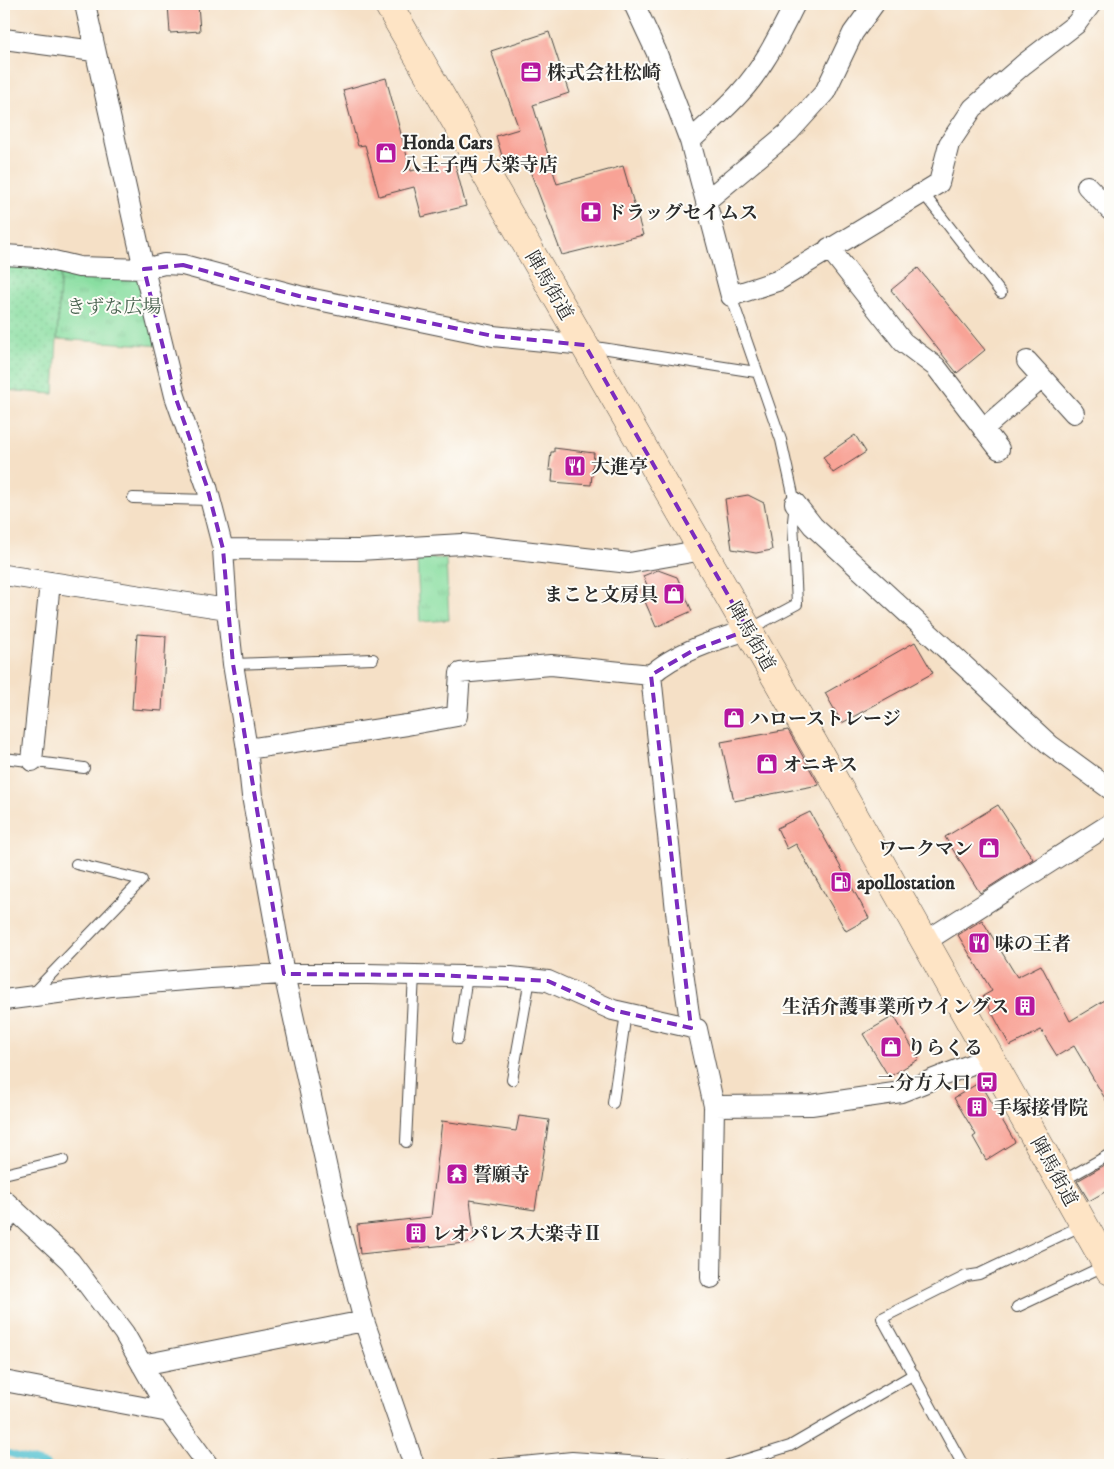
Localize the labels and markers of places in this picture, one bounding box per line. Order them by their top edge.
office icon: 株式会社松崎 [519,60,543,84]
place label: 株式会社松崎 [547,62,661,85]
place label: Honda Cars 八王子西 大楽寺店 [402,132,558,177]
shop icon: Honda Cars 八王子西 大楽寺店 [374,141,398,165]
pharmacy icon: ドラッグセイムス [579,200,603,224]
place label: ドラッグセイムス [607,202,758,225]
restaurant icon: 大進亭 [563,454,587,478]
place label: 大進亭 [591,456,648,479]
shop icon: まこと文房具 [662,582,686,606]
place label: まこと文房具 [544,584,658,607]
shop icon: ハローストレージ [722,706,746,730]
place label: ハローストレージ [750,708,901,731]
shop icon: オニキス [755,752,779,776]
place label: オニキス [783,754,858,777]
shop icon: ワークマン [977,836,1001,860]
place label: ワークマン [878,838,973,861]
fuel station icon: apollostation [829,870,853,894]
place label: apollostation [857,872,956,895]
restaurant icon: 味の王者 [967,931,991,955]
place label: 味の王者 [995,933,1071,956]
building icon: 生活介護事業所ウイングス [1013,994,1037,1018]
place label: 生活介護事業所ウイングス [782,996,1009,1019]
shop icon: りらくる [879,1035,903,1059]
place label: りらくる [907,1037,983,1060]
bus stop icon: 二分方入口 [975,1070,999,1094]
place label: 二分方入口 [876,1072,971,1095]
building icon: 手塚接骨院 [965,1095,989,1119]
place label: 手塚接骨院 [993,1097,1088,1120]
temple icon: 誓願寺 [445,1162,469,1186]
place label: 誓願寺 [473,1164,530,1187]
building icon: レオパレス大楽寺Ⅱ [404,1221,428,1245]
place label: レオパレス大楽寺Ⅱ [432,1223,602,1246]

